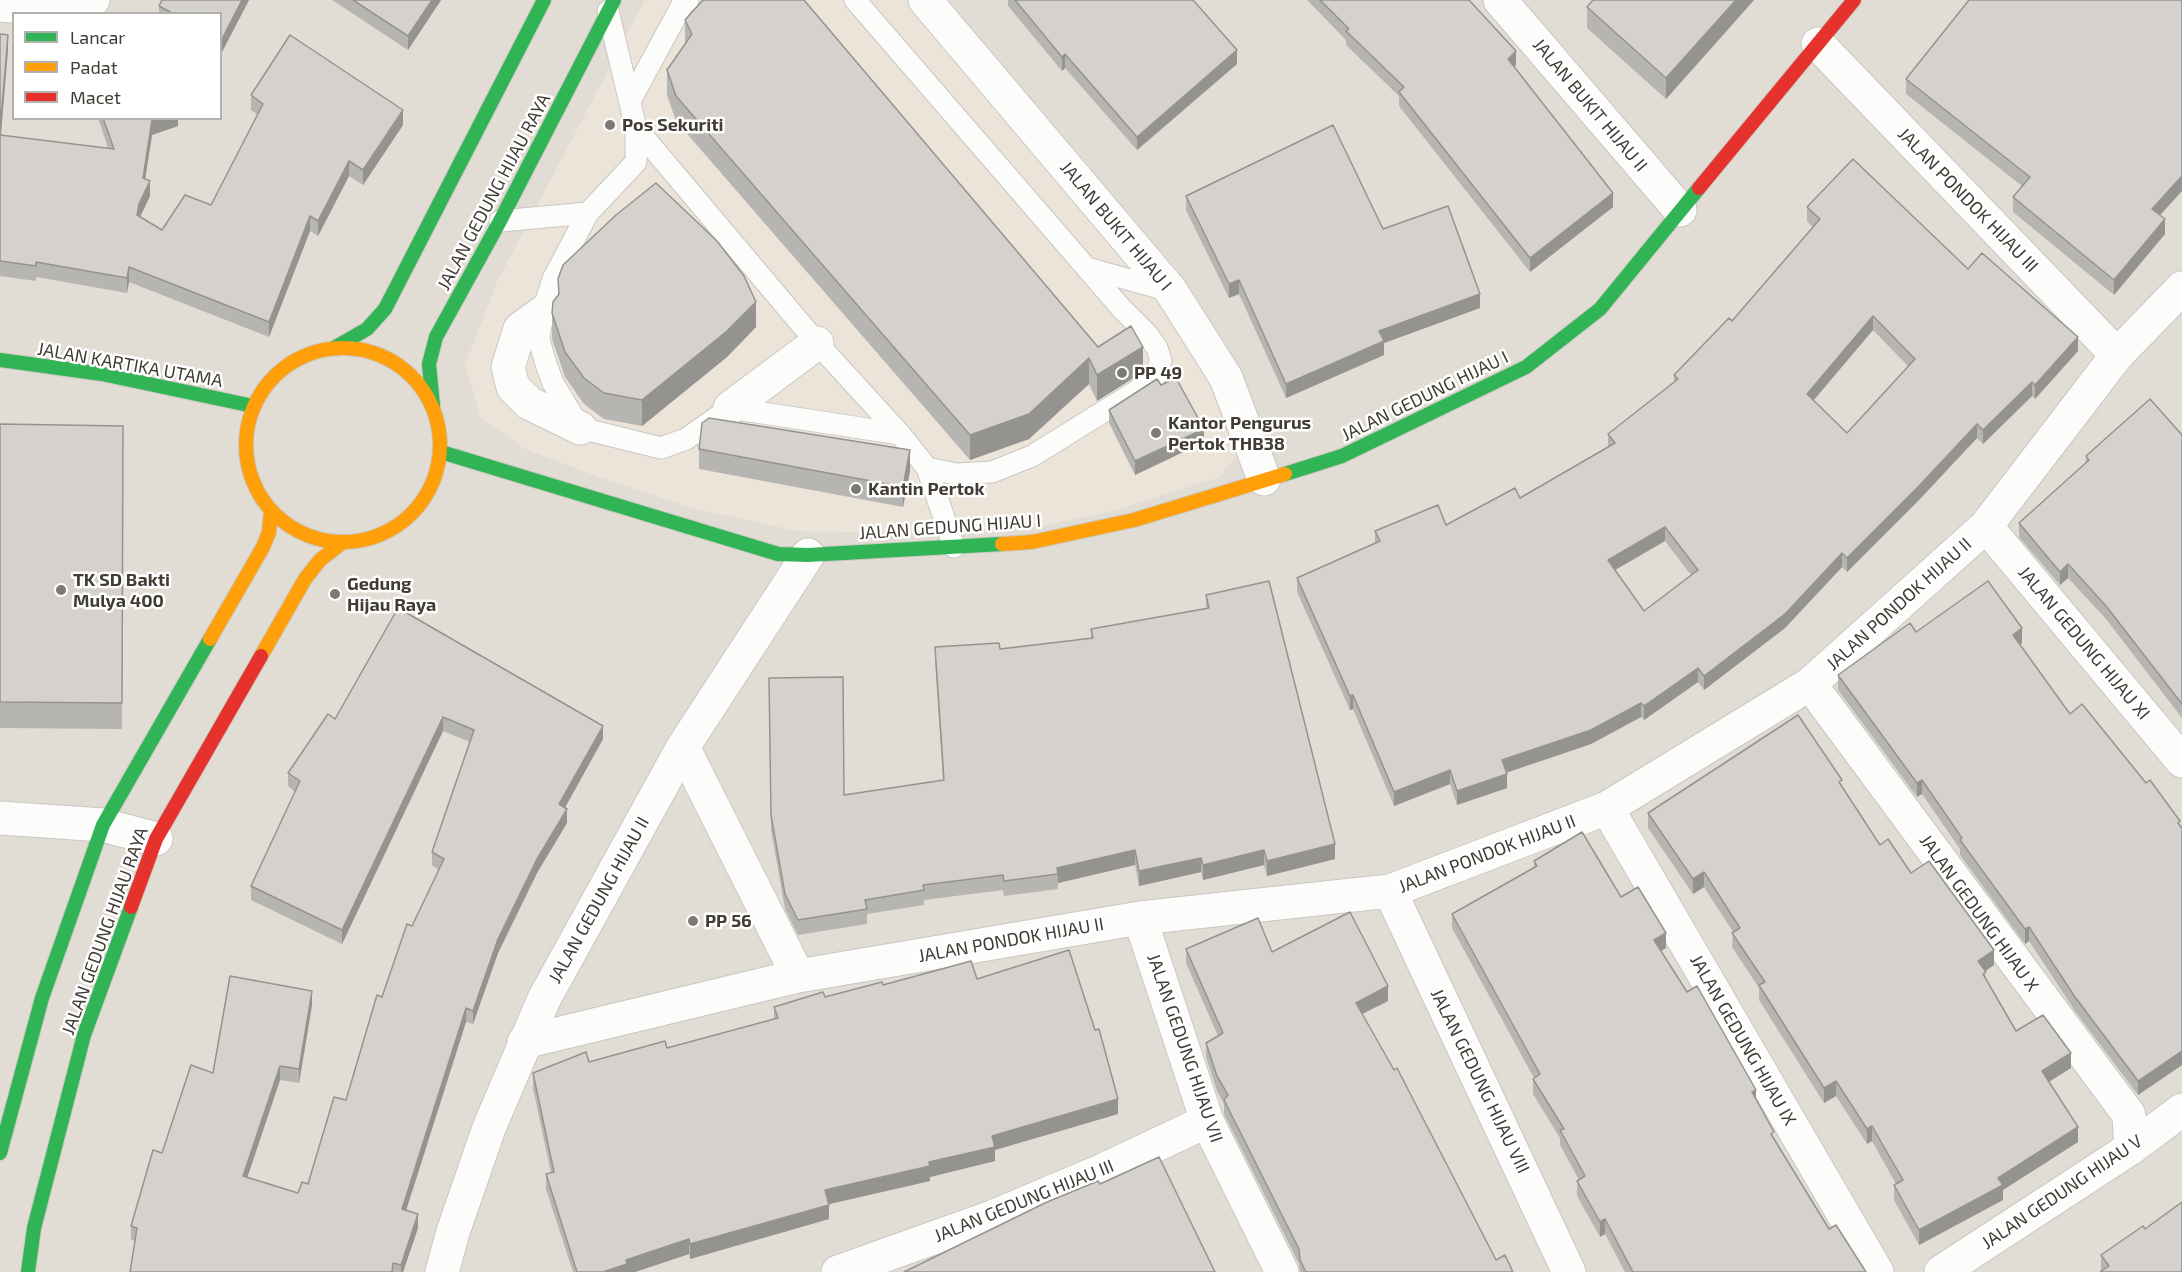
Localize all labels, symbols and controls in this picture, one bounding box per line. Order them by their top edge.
legend [12,12,222,120]
text: Lancar [70,26,126,48]
street label: JALAN BUKIT HIJAU II [1528,34,1652,176]
text: Padat [70,56,117,78]
text: Macet [70,86,121,108]
street label: JALAN GEDUNG HIJAU RAYA [433,90,555,294]
place label: Pos Sekuriti [622,114,724,136]
marker: Pos Sekuriti [603,118,617,132]
street label: JALAN PONDOK HIJAU III [1893,123,2043,277]
street label: JALAN BUKIT HIJAU I [1056,157,1176,295]
street label: JALAN KARTIKA UTAMA [36,338,224,392]
street label: JALAN GEDUNG HIJAU I [1338,346,1512,446]
place label: PP 49 [1134,362,1182,384]
marker: PP 49 [1115,366,1129,380]
place label: Kantor Pengurus Pertok THB38 [1168,412,1311,454]
marker: Kantor Pengurus Pertok THB38 [1149,426,1163,440]
place label: Kantin Pertok [868,478,985,500]
marker: Kantin Pertok [849,482,863,496]
street label: JALAN GEDUNG HIJAU I [858,510,1042,544]
street label: JALAN PONDOK HIJAU II [1822,533,1976,675]
street label: JALAN GEDUNG HIJAU XI [2014,562,2154,724]
place label: TK SD Bakti Mulya 400 [73,569,170,612]
place label: Gedung Hijau Raya [347,573,436,616]
marker: TK SD Bakti Mulya 400 [54,583,68,597]
marker: Gedung Hijau Raya [328,587,342,601]
street label: JALAN PONDOK HIJAU II [1395,810,1579,898]
street label: JALAN GEDUNG HIJAU II [544,813,654,987]
street label: JALAN GEDUNG HIJAU RAYA [57,824,153,1038]
street label: JALAN GEDUNG HIJAU X [1915,830,2043,996]
place label: PP 56 [705,910,752,932]
street label: JALAN PONDOK HIJAU II [917,913,1105,967]
marker: PP 56 [686,914,700,928]
street label: JALAN GEDUNG HIJAU VII [1143,951,1227,1145]
street label: JALAN GEDUNG HIJAU IX [1685,951,1801,1129]
street label: JALAN GEDUNG HIJAU VIII [1426,985,1534,1177]
street label: JALAN GEDUNG HIJAU V [1978,1130,2146,1254]
street label: JALAN GEDUNG HIJAU III [931,1155,1117,1247]

